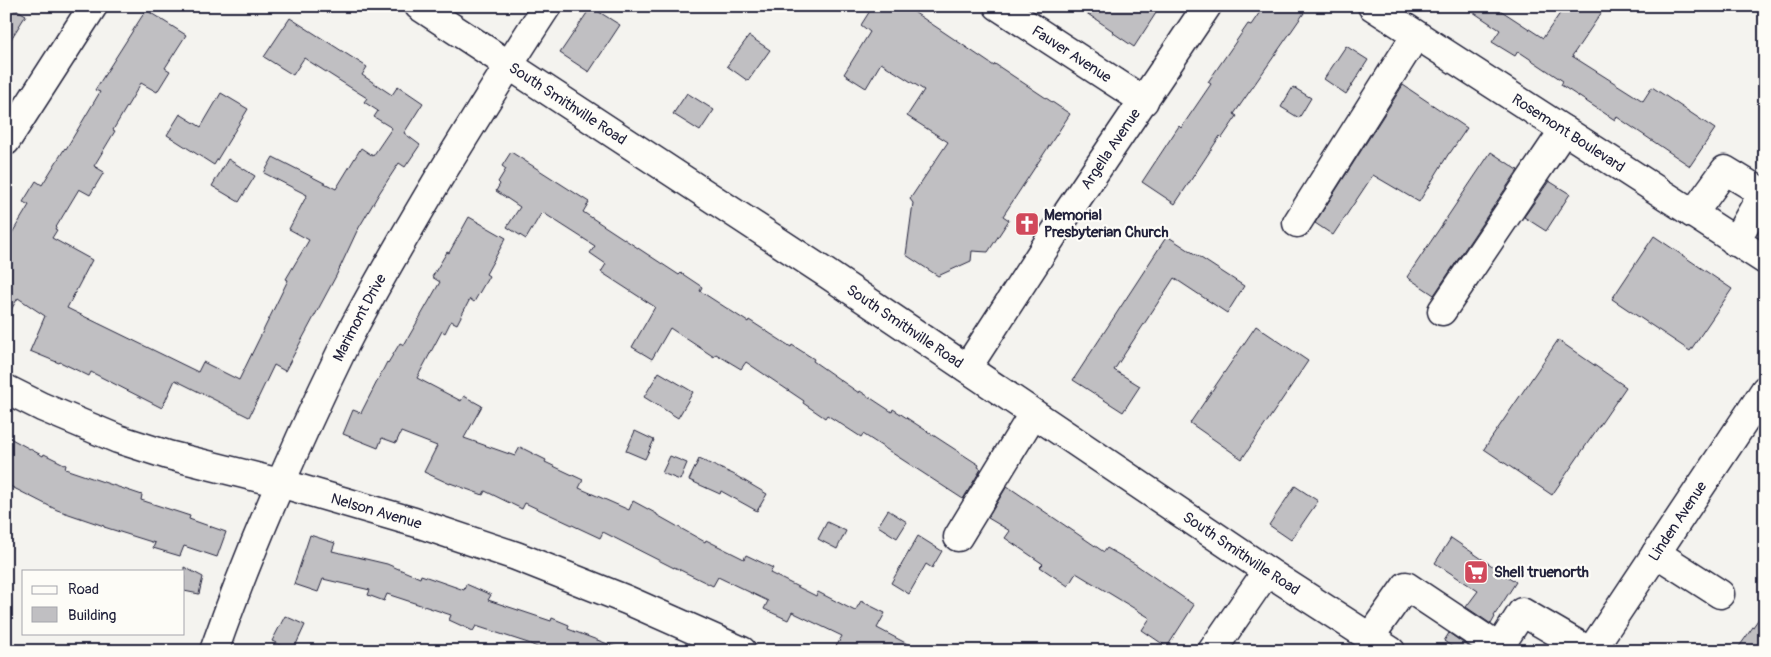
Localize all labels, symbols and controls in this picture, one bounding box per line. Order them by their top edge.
street label: Fauver Avenue [1028,22,1115,88]
street label: South Smithville Road [505,59,630,150]
street label: Rosemont Boulevard [1508,90,1628,177]
street label: Argella Avenue [1077,105,1145,193]
place label: Memorial Presbyterian Church [1044,206,1169,242]
church icon: Memorial Presbyterian Church [1014,211,1040,237]
street label: Marimont Drive [329,270,391,365]
street label: South Smithville Road [843,281,967,373]
street label: Linden Avenue [1645,477,1712,565]
street label: Nelson Avenue [329,489,425,534]
street label: South Smithville Road [1179,508,1303,600]
supermarket icon: Shell truenorth [1463,559,1489,585]
place label: Shell truenorth [1494,563,1589,582]
legend [22,570,185,634]
text: Road [68,580,99,599]
text: Building [68,606,116,625]

